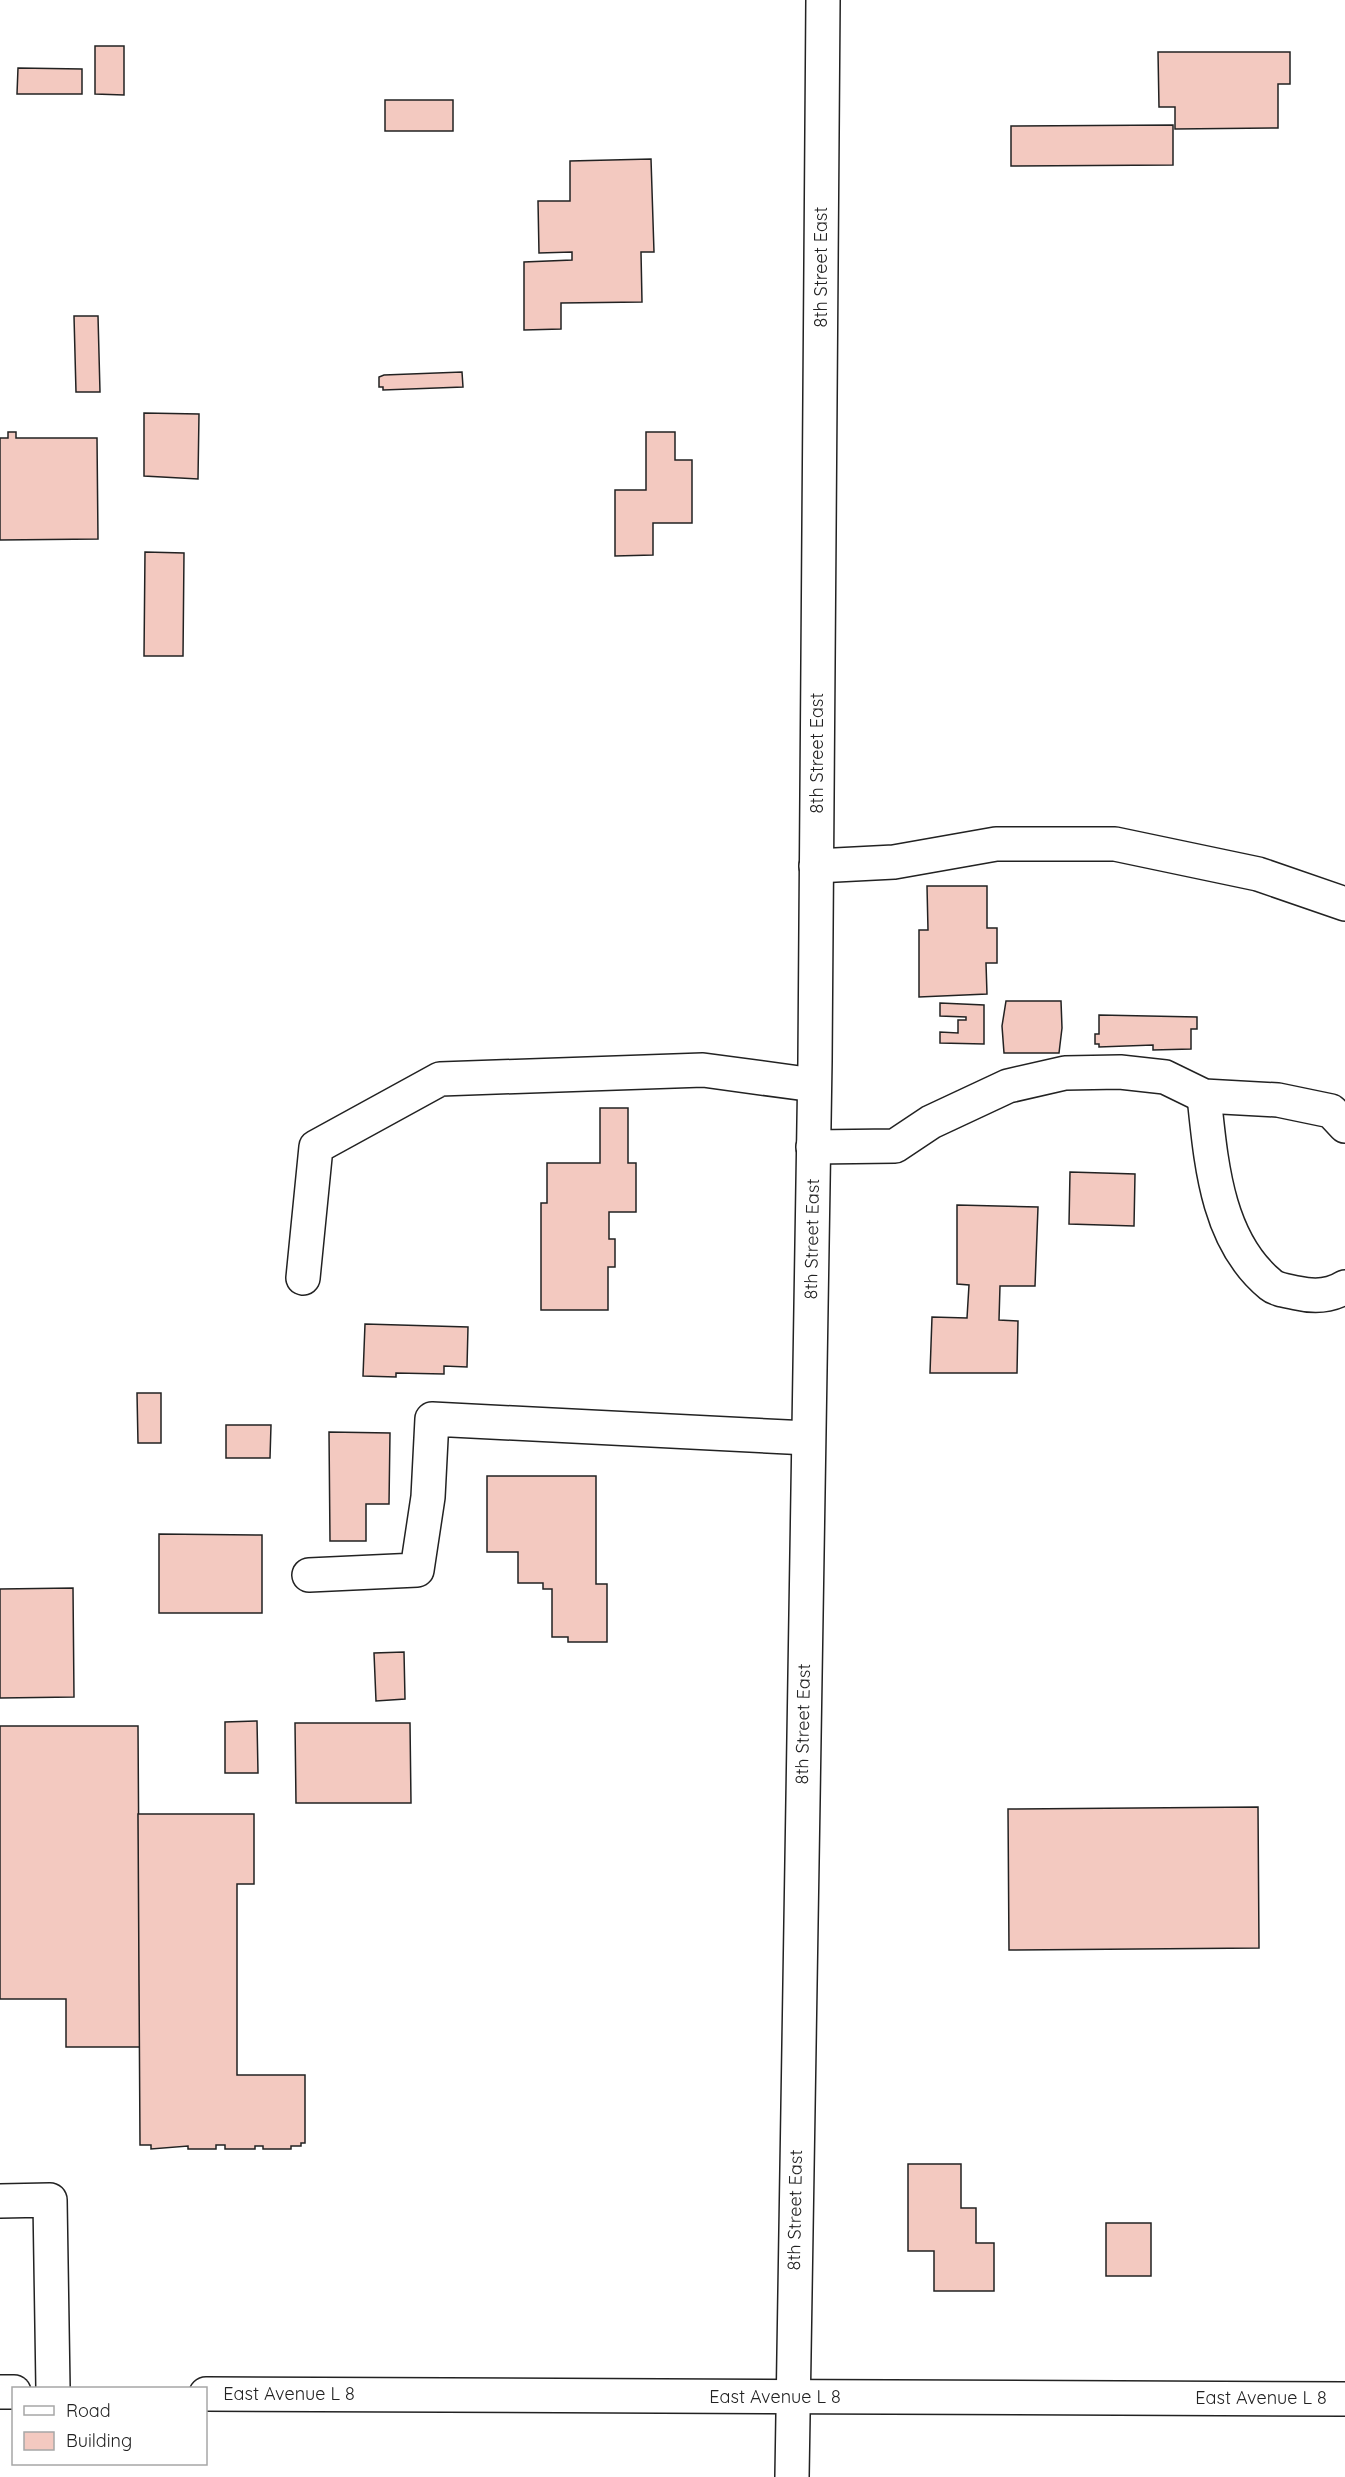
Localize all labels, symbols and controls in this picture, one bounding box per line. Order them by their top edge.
street label: 8th Street East [809,207,832,327]
street label: 8th Street East [805,693,828,813]
street label: 8th Street East [799,1178,824,1300]
street label: 8th Street East [790,1663,815,1785]
street label: 8th Street East [782,2149,807,2271]
street label: East Avenue L 8 [223,2382,355,2405]
street label: East Avenue L 8 [709,2385,841,2408]
street label: East Avenue L 8 [1195,2386,1327,2409]
legend [12,2387,207,2465]
text: Road [66,2399,111,2422]
text: Building [66,2429,132,2452]

